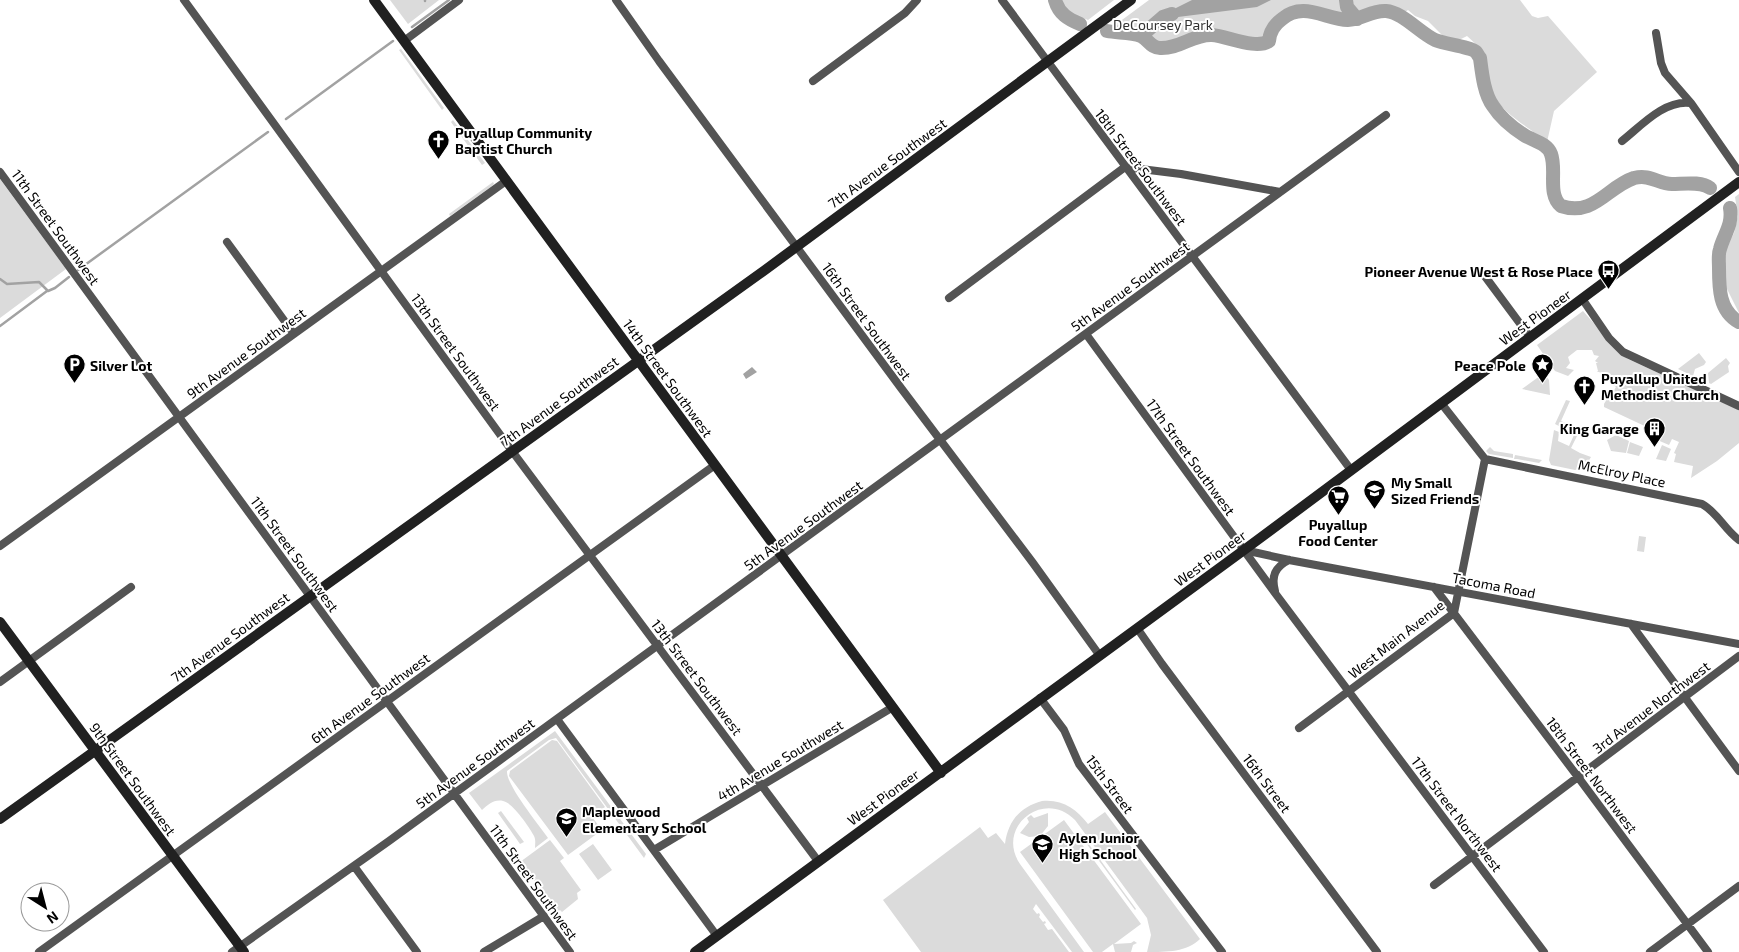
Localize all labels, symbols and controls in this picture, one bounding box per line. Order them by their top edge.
park label: DeCoursey Park [1113,16,1213,33]
street label: 18th Street Southwest [1092,105,1190,229]
street label: 7th Avenue Southwest [824,114,950,212]
place label: Puyallup Community Baptist Church [455,124,592,157]
church icon: Puyallup Community Baptist Church [427,128,451,159]
street label: 11th Street Southwest [8,166,104,288]
street label: 5th Avenue Southwest [1067,237,1193,335]
street label: 16th Street Southwest [819,259,915,383]
bus stop icon: Pioneer Avenue West & Rose Place [1597,259,1621,290]
place label: Pioneer Avenue West & Rose Place [1365,263,1593,280]
street label: West Pioneer [1496,285,1575,349]
street label: 13th Street Southwest [408,290,504,414]
street label: 9th Avenue Southwest [183,304,309,402]
street label: 14th Street Southwest [620,316,716,440]
street label: 7th Avenue Southwest [496,352,622,450]
parking icon: Silver Lot [62,353,86,384]
place icon: Peace Pole [1530,353,1554,384]
place label: Silver Lot [90,357,152,374]
place label: Peace Pole [1454,357,1526,374]
place label: Puyallup United Methodist Church [1601,370,1719,403]
church icon: Puyallup United Methodist Church [1573,374,1597,405]
street label: 17th Street Southwest [1143,395,1239,519]
building icon: King Garage [1643,416,1667,447]
place label: King Garage [1560,420,1639,437]
street label: McElroy Place [1577,455,1667,491]
place label: My Small Sized Friends [1391,474,1479,507]
street label: 5th Avenue Southwest [740,476,866,574]
school or university icon: My Small Sized Friends [1363,478,1387,509]
supermarket icon: Puyallup Food Center [1326,484,1350,515]
street label: 11th Street Southwest [247,493,343,615]
place label: Puyallup Food Center [1298,516,1378,549]
street label: West Pioneer [1171,526,1250,590]
street label: Tacoma Road [1451,569,1537,601]
street label: 7th Avenue Southwest [167,588,293,686]
street label: West Main Avenue [1345,596,1447,682]
street label: 13th Street Southwest [648,616,746,738]
street label: 6th Avenue Southwest [307,649,433,747]
street label: 3rd Avenue Northwest [1589,657,1713,757]
street label: 5th Avenue Southwest [412,714,538,812]
street label: 18th Street Northwest [1543,714,1641,836]
street label: 4th Avenue Southwest [714,716,846,804]
street label: 9th Street Southwest [86,719,180,839]
street label: 16th Street [1239,750,1295,816]
street label: 15th Street [1083,752,1137,816]
street label: 17th Street Northwest [1408,753,1506,875]
street label: West Pioneer [844,765,923,829]
place label: Maplewood Elementary School [582,803,707,836]
school or university icon: Maplewood Elementary School [554,807,578,838]
street label: 11th Street Southwest [486,821,582,943]
place label: Aylen Junior High School [1059,829,1139,862]
school or university icon: Aylen Junior High School [1031,833,1055,864]
north arrow [20,882,70,932]
text: N [44,908,62,928]

